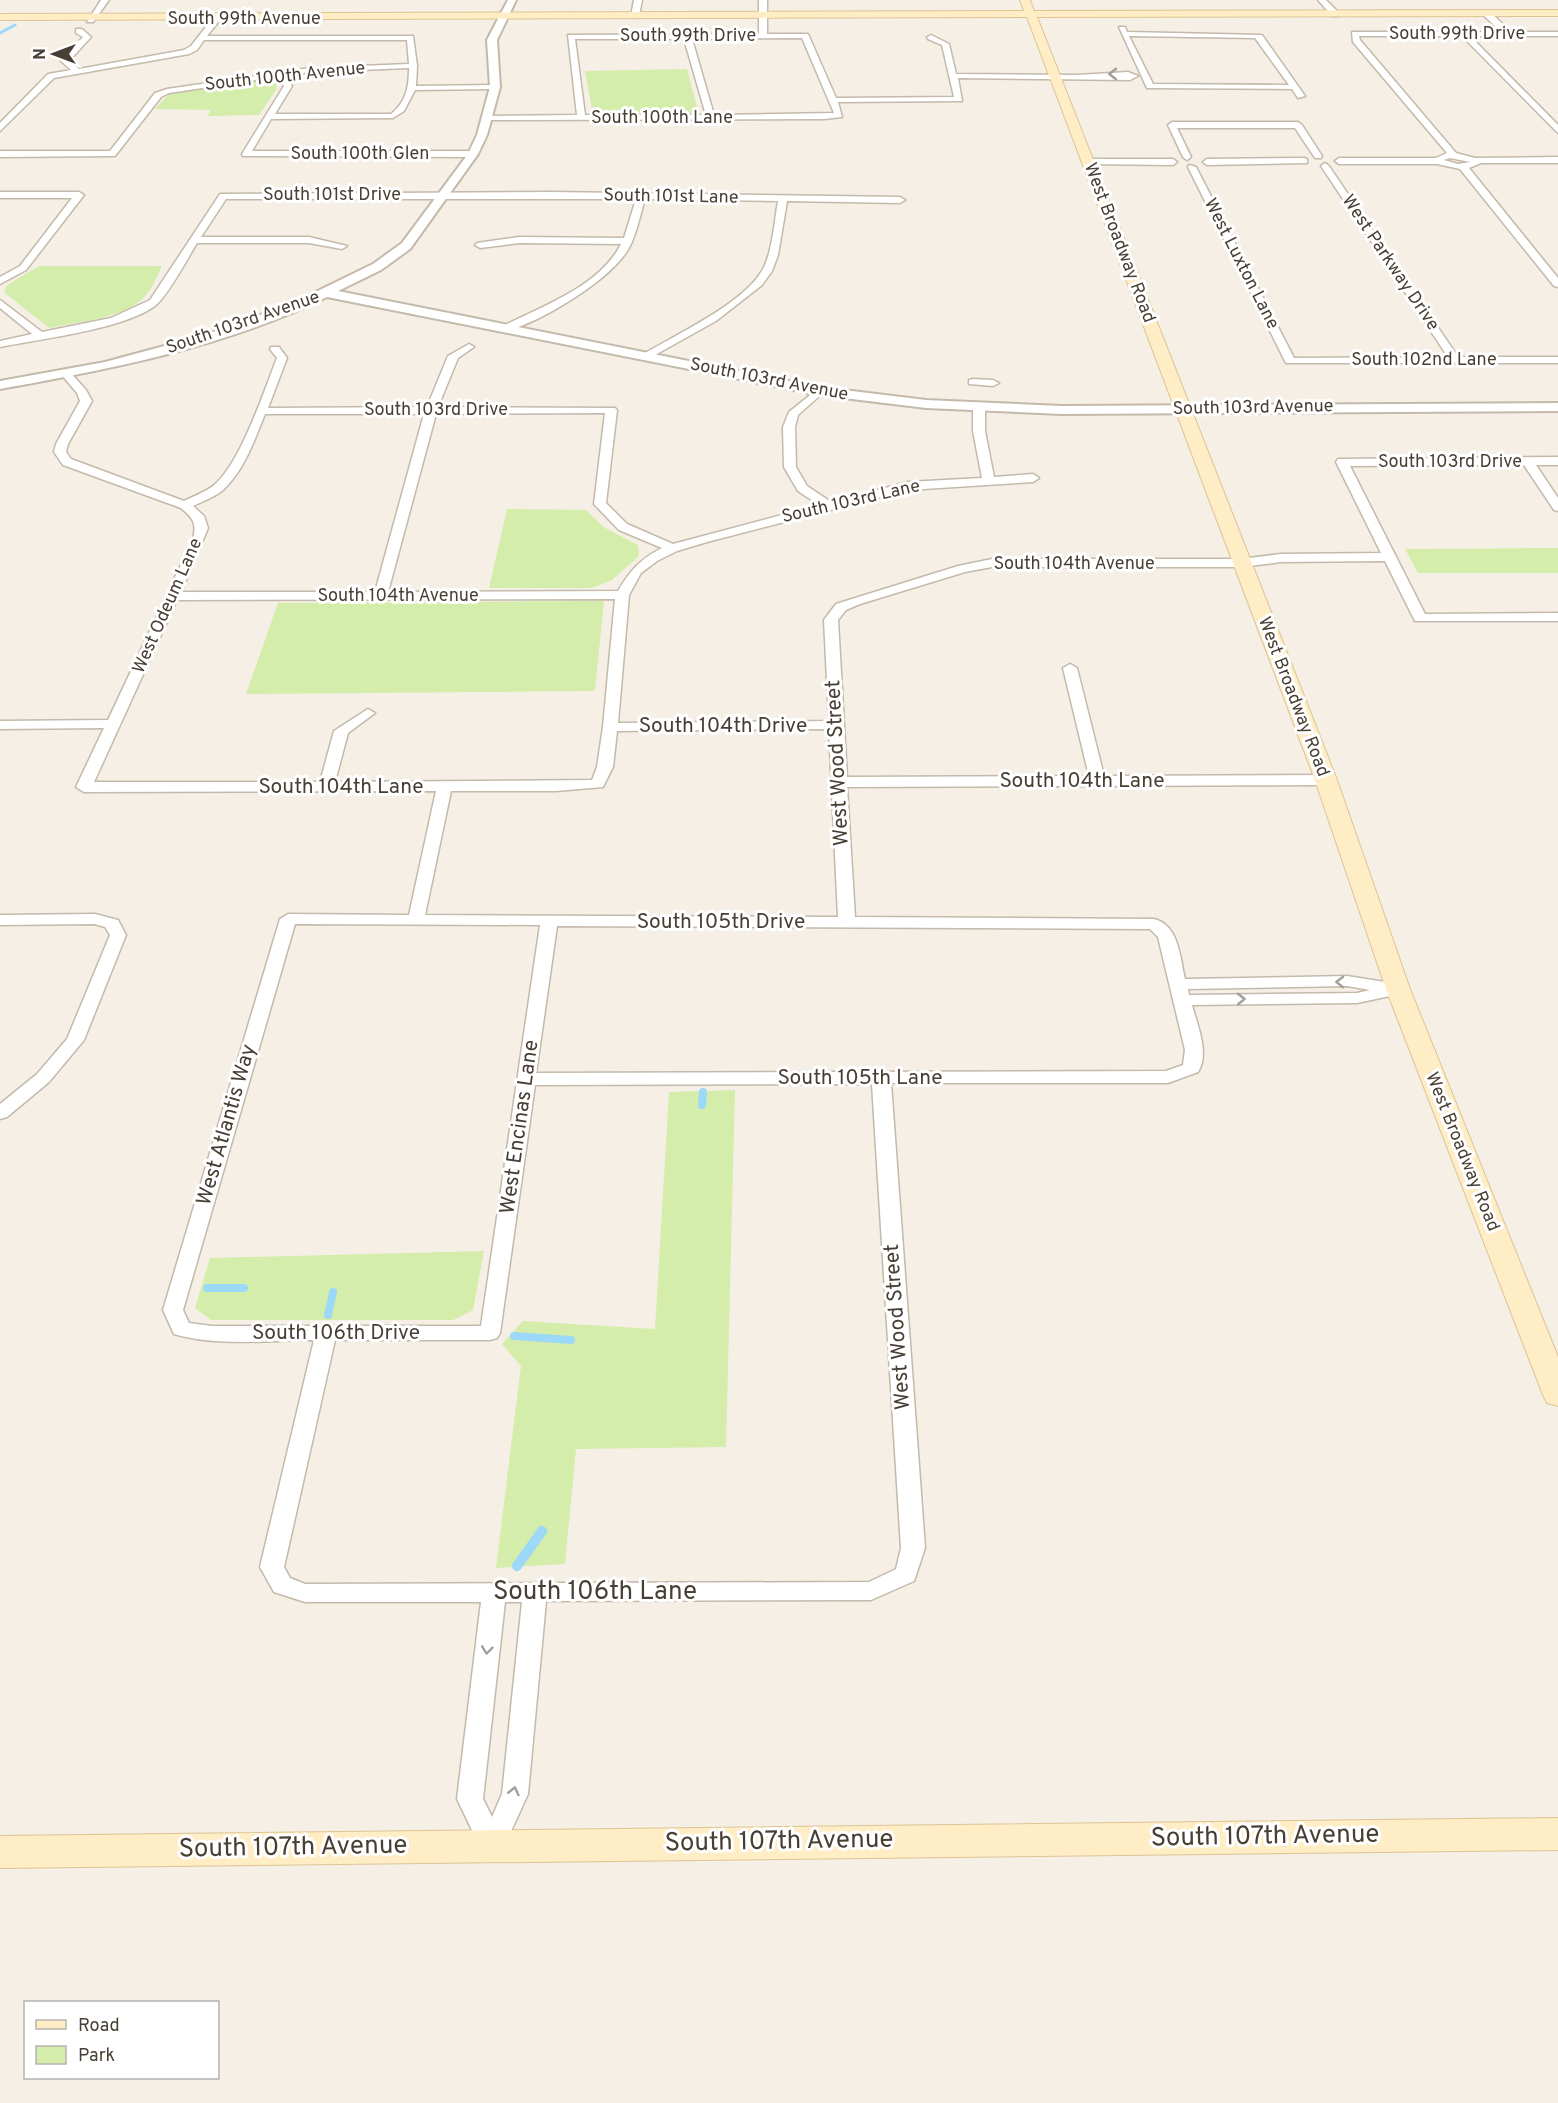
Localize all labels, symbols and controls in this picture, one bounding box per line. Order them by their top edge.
street label: South 99th Avenue [167,8,321,31]
street label: South 99th Drive [1389,23,1525,46]
north arrow [24,24,84,84]
street label: South 99th Drive [620,25,756,48]
text: N [31,48,51,60]
street label: South 100th Avenue [204,57,366,97]
one-way arrow [1109,68,1118,80]
street label: South 100th Lane [591,107,733,130]
street label: South 100th Glen [290,143,430,166]
street label: West Broadway Road [1078,160,1160,326]
street label: South 101st Drive [263,184,401,207]
street label: South 101st Lane [603,184,739,210]
street label: West Parkway Drive [1336,191,1444,335]
street label: West Luxton Lane [1198,195,1284,333]
street label: South 103rd Avenue [163,286,323,360]
street label: South 102nd Lane [1351,349,1497,372]
street label: South 103rd Avenue [688,353,850,407]
street label: South 103rd Avenue [1172,395,1334,421]
street label: South 103rd Drive [364,399,508,422]
street label: South 103rd Drive [1378,451,1522,474]
street label: South 103rd Lane [780,475,922,529]
street label: West Odeum Lane [128,535,208,677]
street label: South 104th Avenue [993,553,1155,576]
street label: South 104th Avenue [317,585,479,608]
street label: West Broadway Road [1252,614,1334,780]
street label: West Wood Street [820,679,856,847]
street label: South 104th Drive [639,713,807,740]
street label: South 104th Lane [999,768,1165,795]
street label: South 104th Lane [258,774,424,801]
street label: South 105th Drive [637,909,805,936]
one-way arrow [1335,976,1344,988]
one-way arrow [1236,993,1245,1005]
street label: West Encinas Lane [494,1038,546,1216]
street label: West Atlantis Way [191,1041,263,1209]
street label: South 105th Lane [777,1065,943,1092]
street label: West Broadway Road [1420,1069,1504,1235]
street label: West Wood Street [879,1243,917,1411]
street label: South 106th Drive [252,1320,420,1347]
street label: South 106th Lane [493,1576,697,1609]
one-way arrow [481,1646,494,1655]
one-way arrow [507,1786,520,1796]
street label: South 107th Avenue [1150,1819,1380,1855]
street label: South 107th Avenue [664,1824,894,1860]
street label: South 107th Avenue [178,1830,408,1866]
legend [24,2001,219,2079]
text: Road [78,2015,120,2038]
text: Park [78,2045,115,2068]

